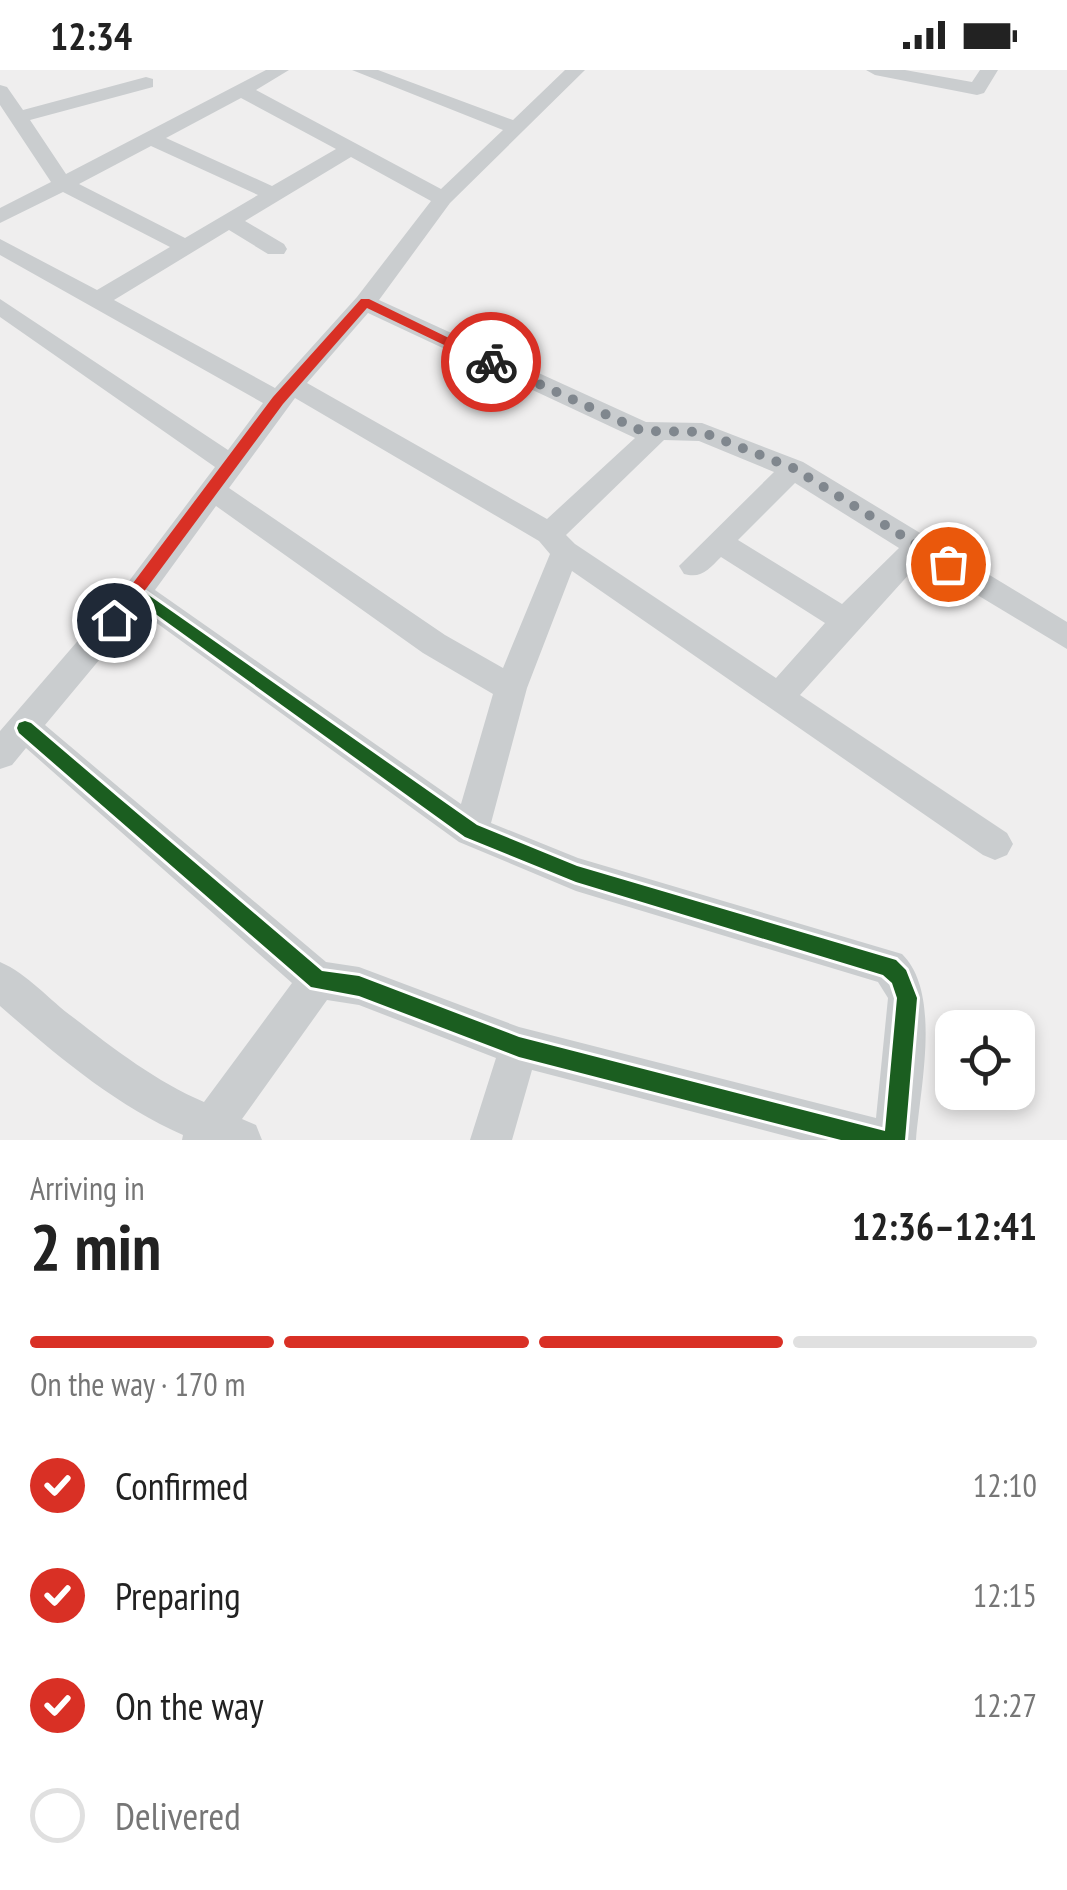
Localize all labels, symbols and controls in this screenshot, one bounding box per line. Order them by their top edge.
text: 12:34 [50,11,132,60]
courier [441,312,541,412]
icon: bike [464,335,519,390]
pin [906,522,991,607]
icon: bag [921,537,976,592]
pin [72,578,157,663]
icon: home [87,593,142,648]
map controls [935,1010,1035,1110]
button: locate [935,1010,1035,1110]
text: Arriving in [30,1167,145,1209]
text: 12:36–12:41 [852,1201,1037,1250]
text: 2 min [30,1204,161,1288]
text: On the way · 170 m [30,1363,245,1405]
icon: check [30,1458,85,1513]
text: Confirmed [115,1461,248,1510]
text: 12:10 [973,1464,1037,1506]
icon: check [30,1568,85,1623]
text: Preparing [115,1571,241,1620]
text: 12:15 [973,1574,1037,1616]
icon: check [30,1678,85,1733]
text: On the way [115,1681,263,1730]
text: 12:27 [973,1684,1037,1726]
text: Delivered [115,1791,241,1840]

